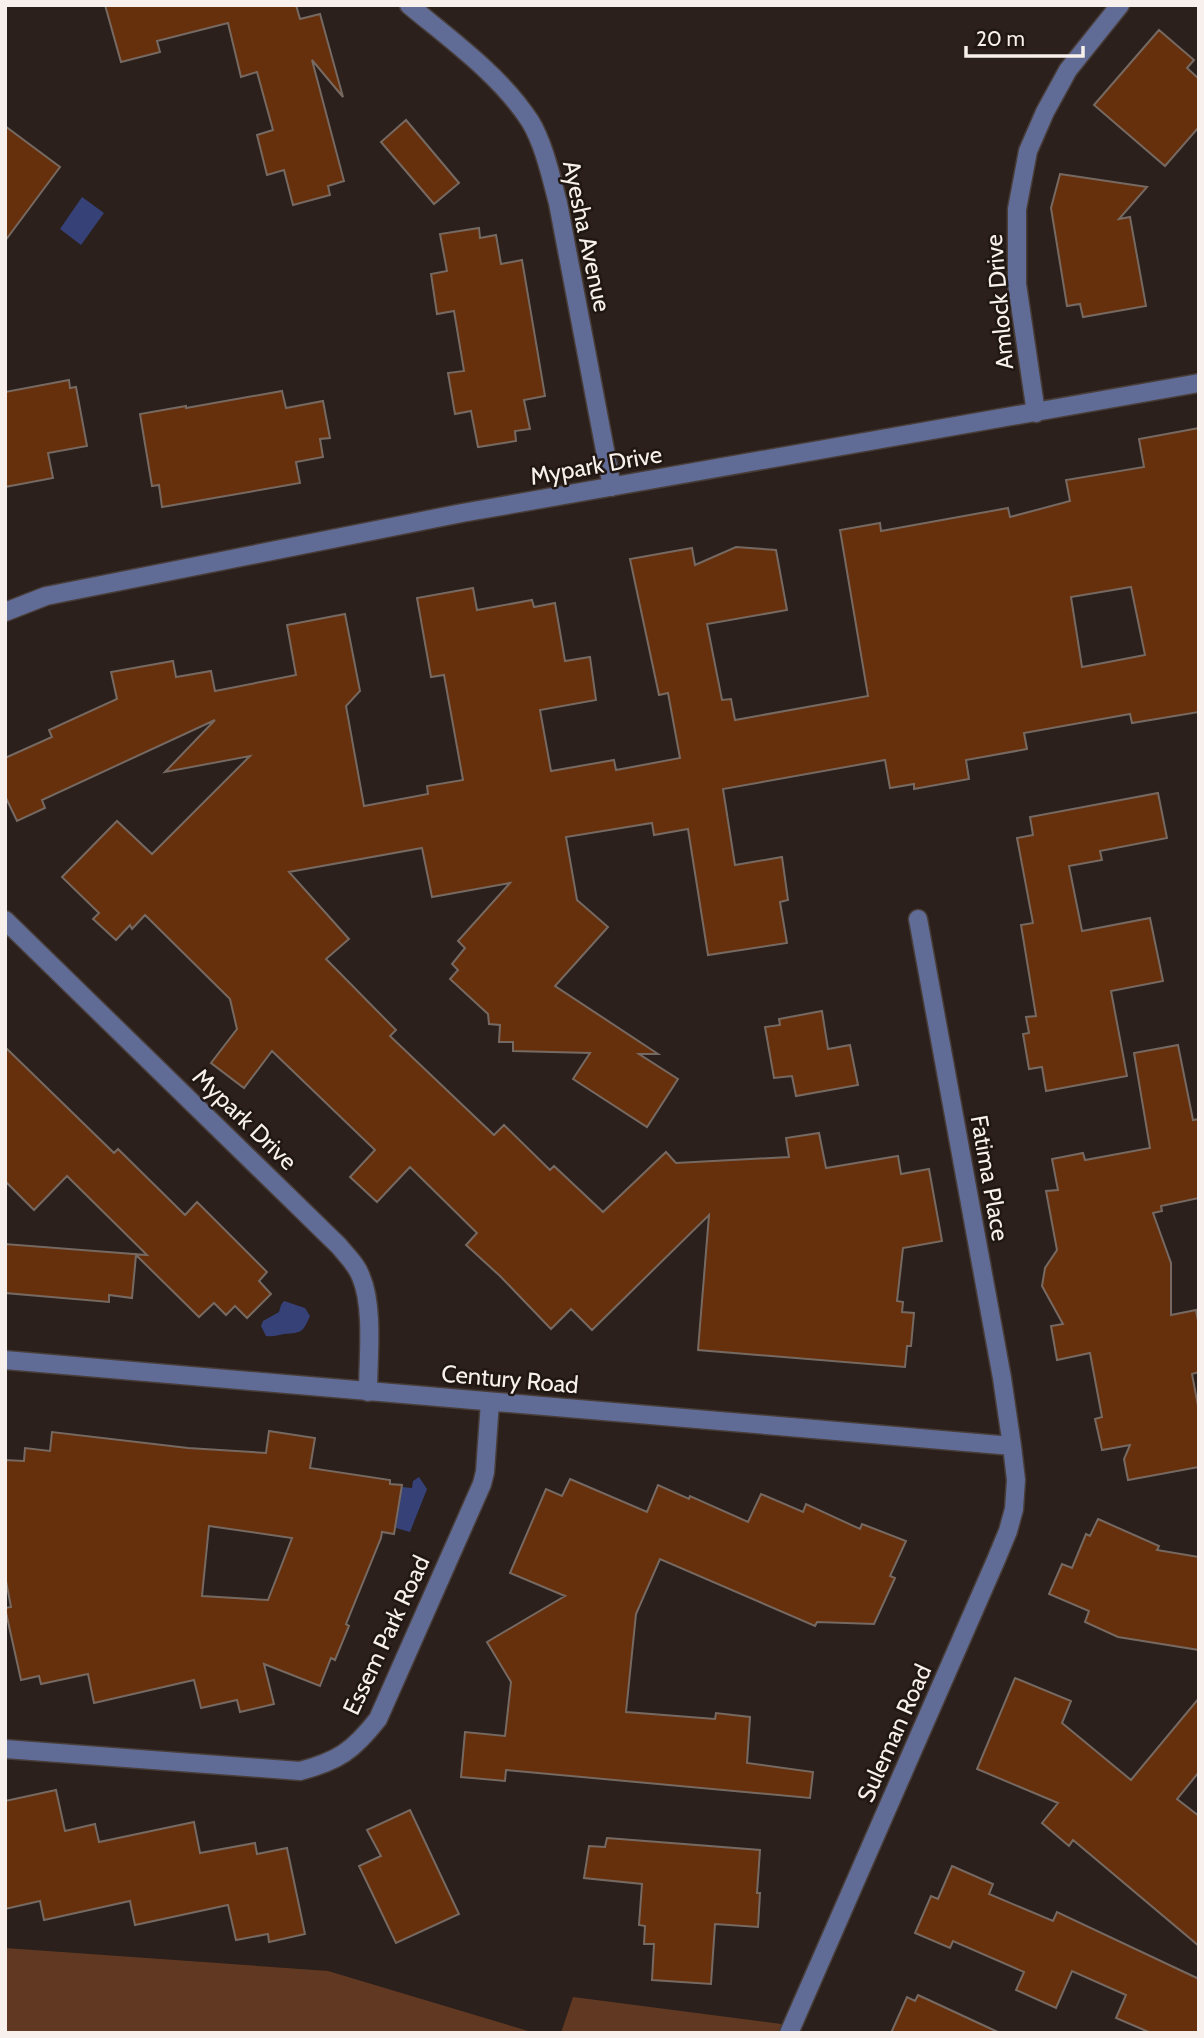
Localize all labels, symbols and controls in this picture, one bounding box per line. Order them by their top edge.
scale bar [966,14,1083,58]
text: 20 m [976,26,1025,51]
street label: Ayesha Avenue [557,158,617,314]
street label: Amlock Drive [979,233,1019,371]
street label: Mypark Drive [528,439,664,491]
street label: Mypark Drive [187,1062,303,1176]
street label: Fatima Place [965,1113,1015,1243]
street label: Century Road [440,1359,580,1399]
street label: Essem Park Road [336,1551,436,1719]
street label: Suleman Road [851,1660,937,1806]

